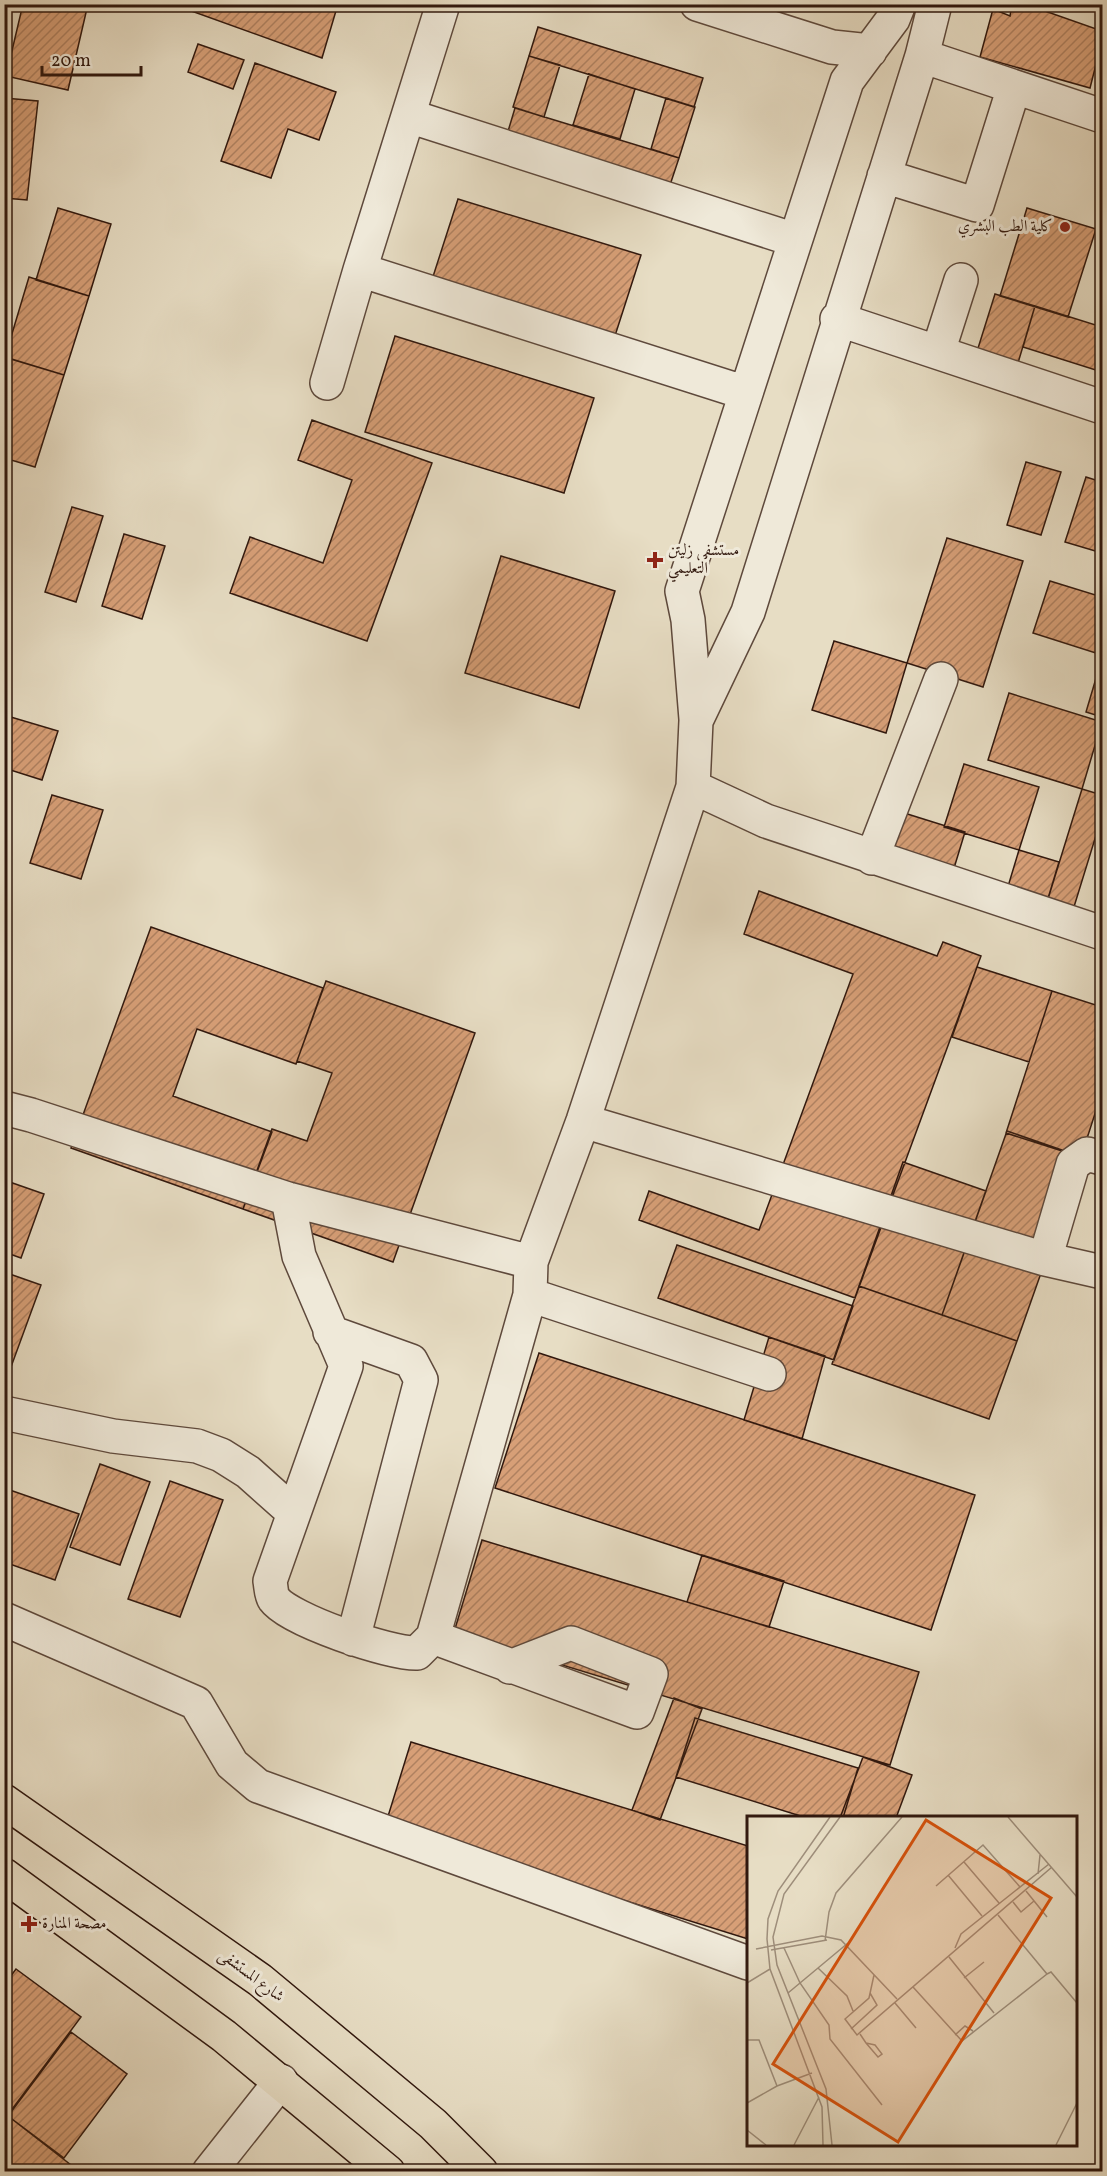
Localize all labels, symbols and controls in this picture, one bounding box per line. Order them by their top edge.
scale bar [42,39,141,77]
text: 20 m [51,49,91,74]
place label: كلية الطب البشري [958,216,1053,238]
marker: كلية الطب البشري [1058,220,1072,234]
place label: مستشفى زليتن التعليمي [668,540,739,583]
marker: مستشفى زليتن التعليمي [646,551,664,569]
inset map [747,1816,1077,2146]
place label: مصحة المنارة [42,1913,107,1935]
marker: مصحة المنارة [20,1915,38,1933]
street label: شارع المستشفى [213,1944,288,2009]

